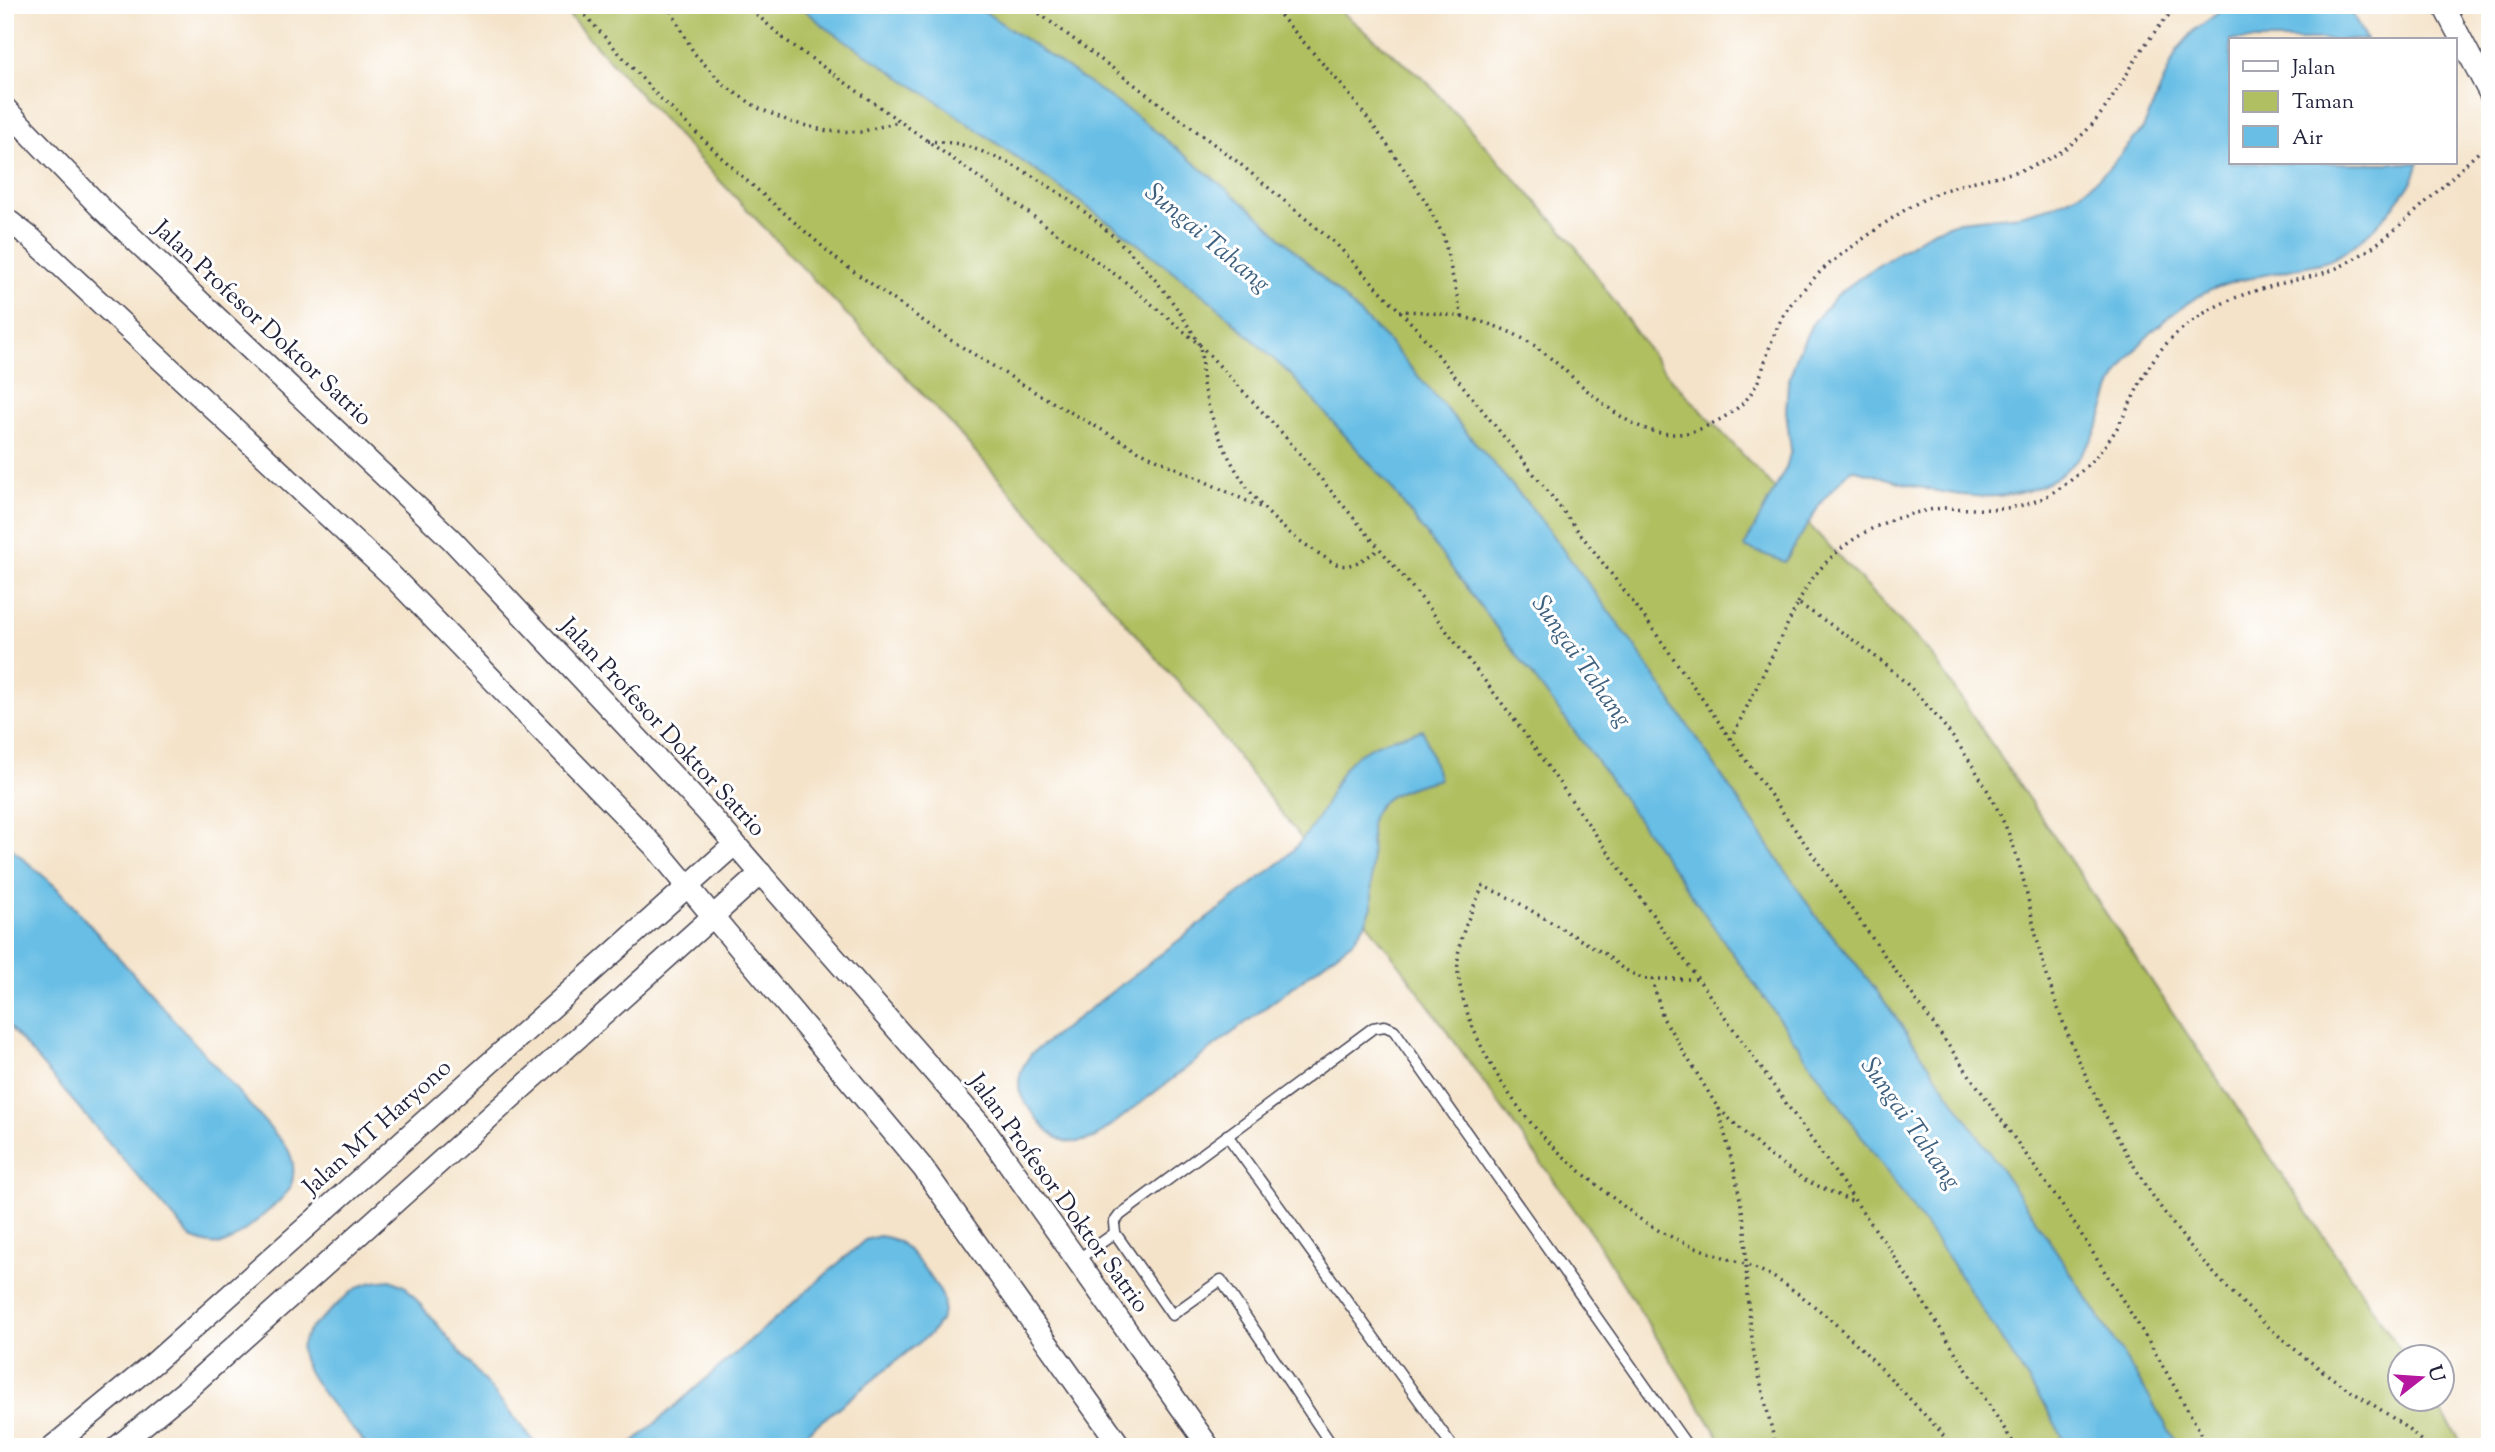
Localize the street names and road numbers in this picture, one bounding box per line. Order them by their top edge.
street label: Jalan Profesor Doktor Satrio [143,212,379,435]
street label: Jalan Profesor Doktor Satrio [550,609,773,845]
street label: Jalan MT Haryono [295,1052,460,1205]
street label: Jalan Profesor Doktor Satrio [958,1066,1157,1321]

